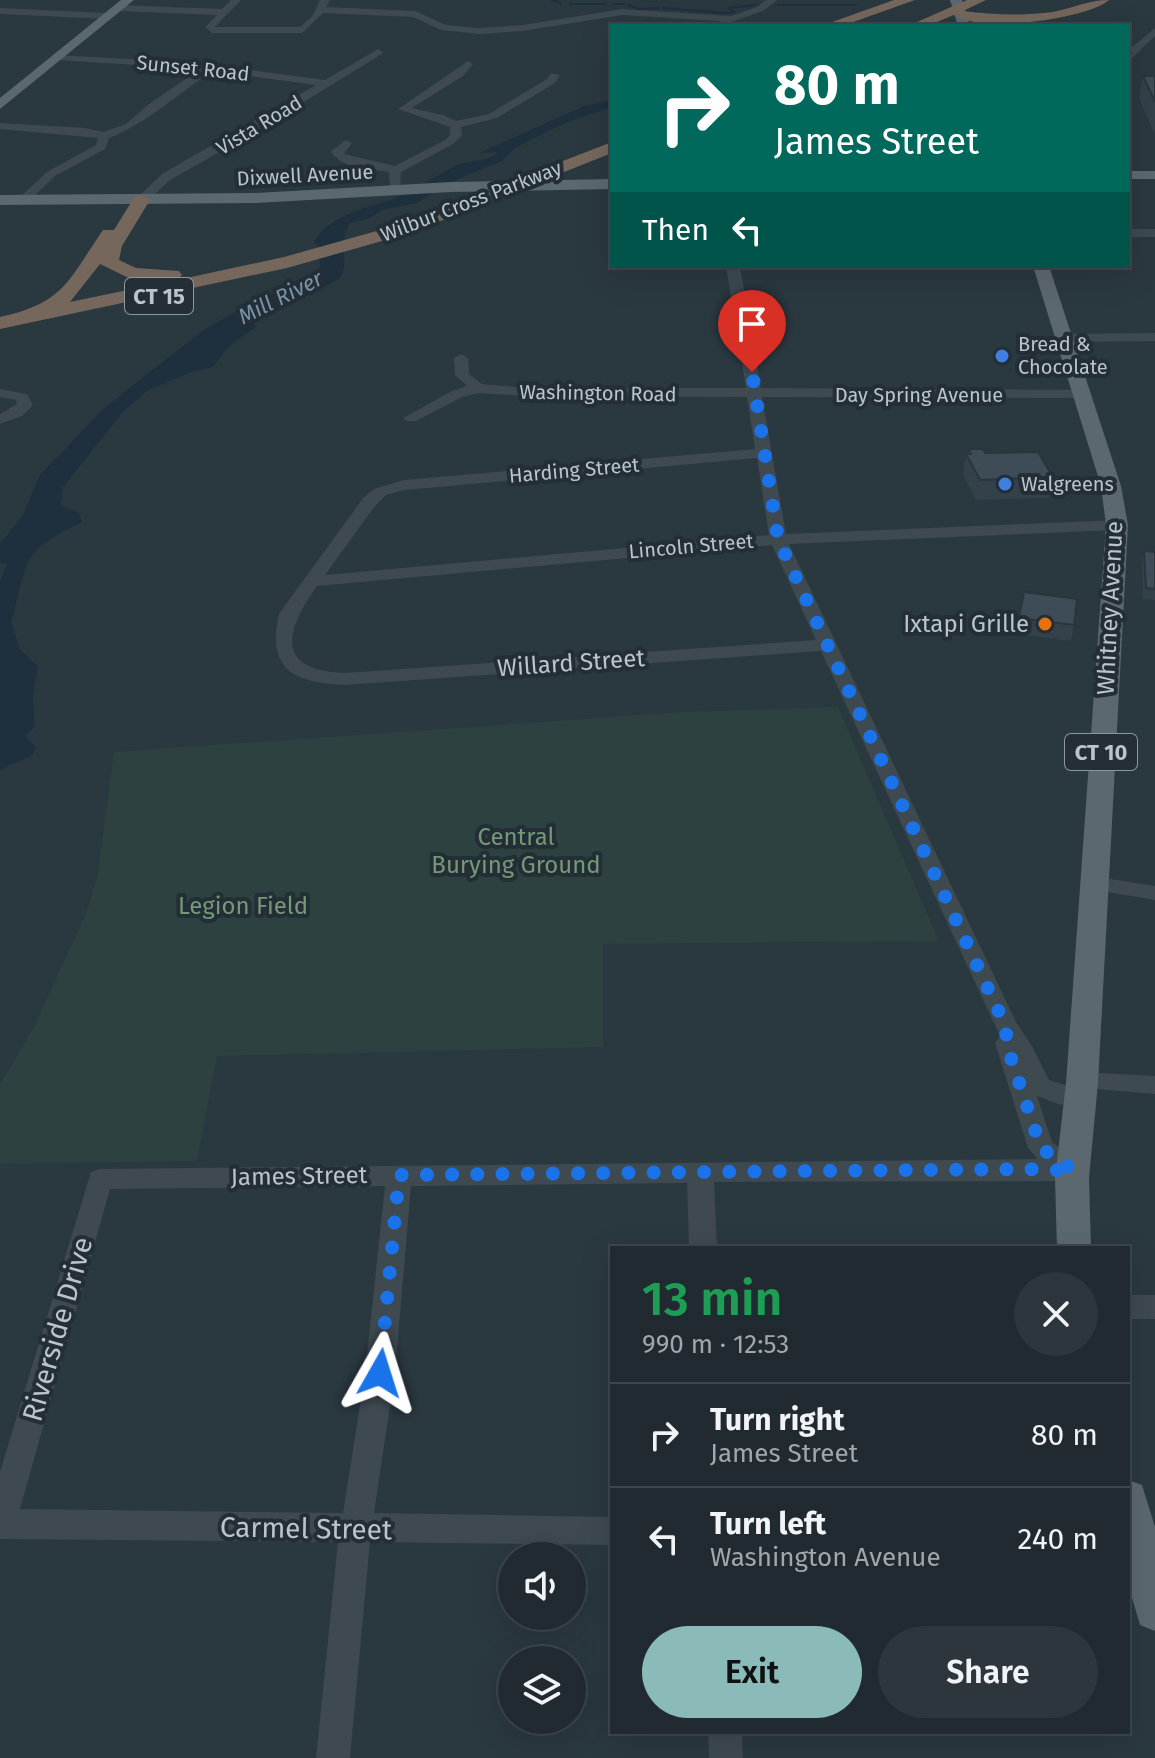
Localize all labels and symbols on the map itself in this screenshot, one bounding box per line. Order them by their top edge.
street label: Sunset Road [135,50,251,86]
street label: Vista Road [212,90,306,160]
street label: Wilbur Cross Parkway [377,155,565,247]
street label: Dixwell Avenue [236,159,374,191]
water label: Mill River [233,264,328,330]
road number: CT 15 [125,278,193,314]
pin [718,290,786,372]
place label: Bread & Chocolate [1018,332,1108,379]
marker: Bread & Chocolate [993,347,1011,365]
street label: Washington Road [519,380,677,406]
street label: Day Spring Avenue [835,383,1003,407]
street label: Harding Street [508,452,641,488]
place label: Walgreens [1021,472,1114,496]
marker: Walgreens [996,475,1014,493]
street label: Whitney Avenue [1091,520,1129,696]
street label: Lincoln Street [628,529,755,563]
place label: Ixtapi Grille [903,610,1029,638]
marker: Ixtapi Grille [1036,615,1054,633]
street label: Willard Street [496,644,646,682]
road number: CT 10 [1065,734,1137,770]
park label: Central Burying Ground [431,823,601,879]
park label: Legion Field [178,892,308,920]
street label: James Street [230,1161,368,1191]
street label: Riverside Drive [15,1233,100,1425]
position arrow [338,1331,422,1415]
street label: Carmel Street [220,1510,393,1547]

